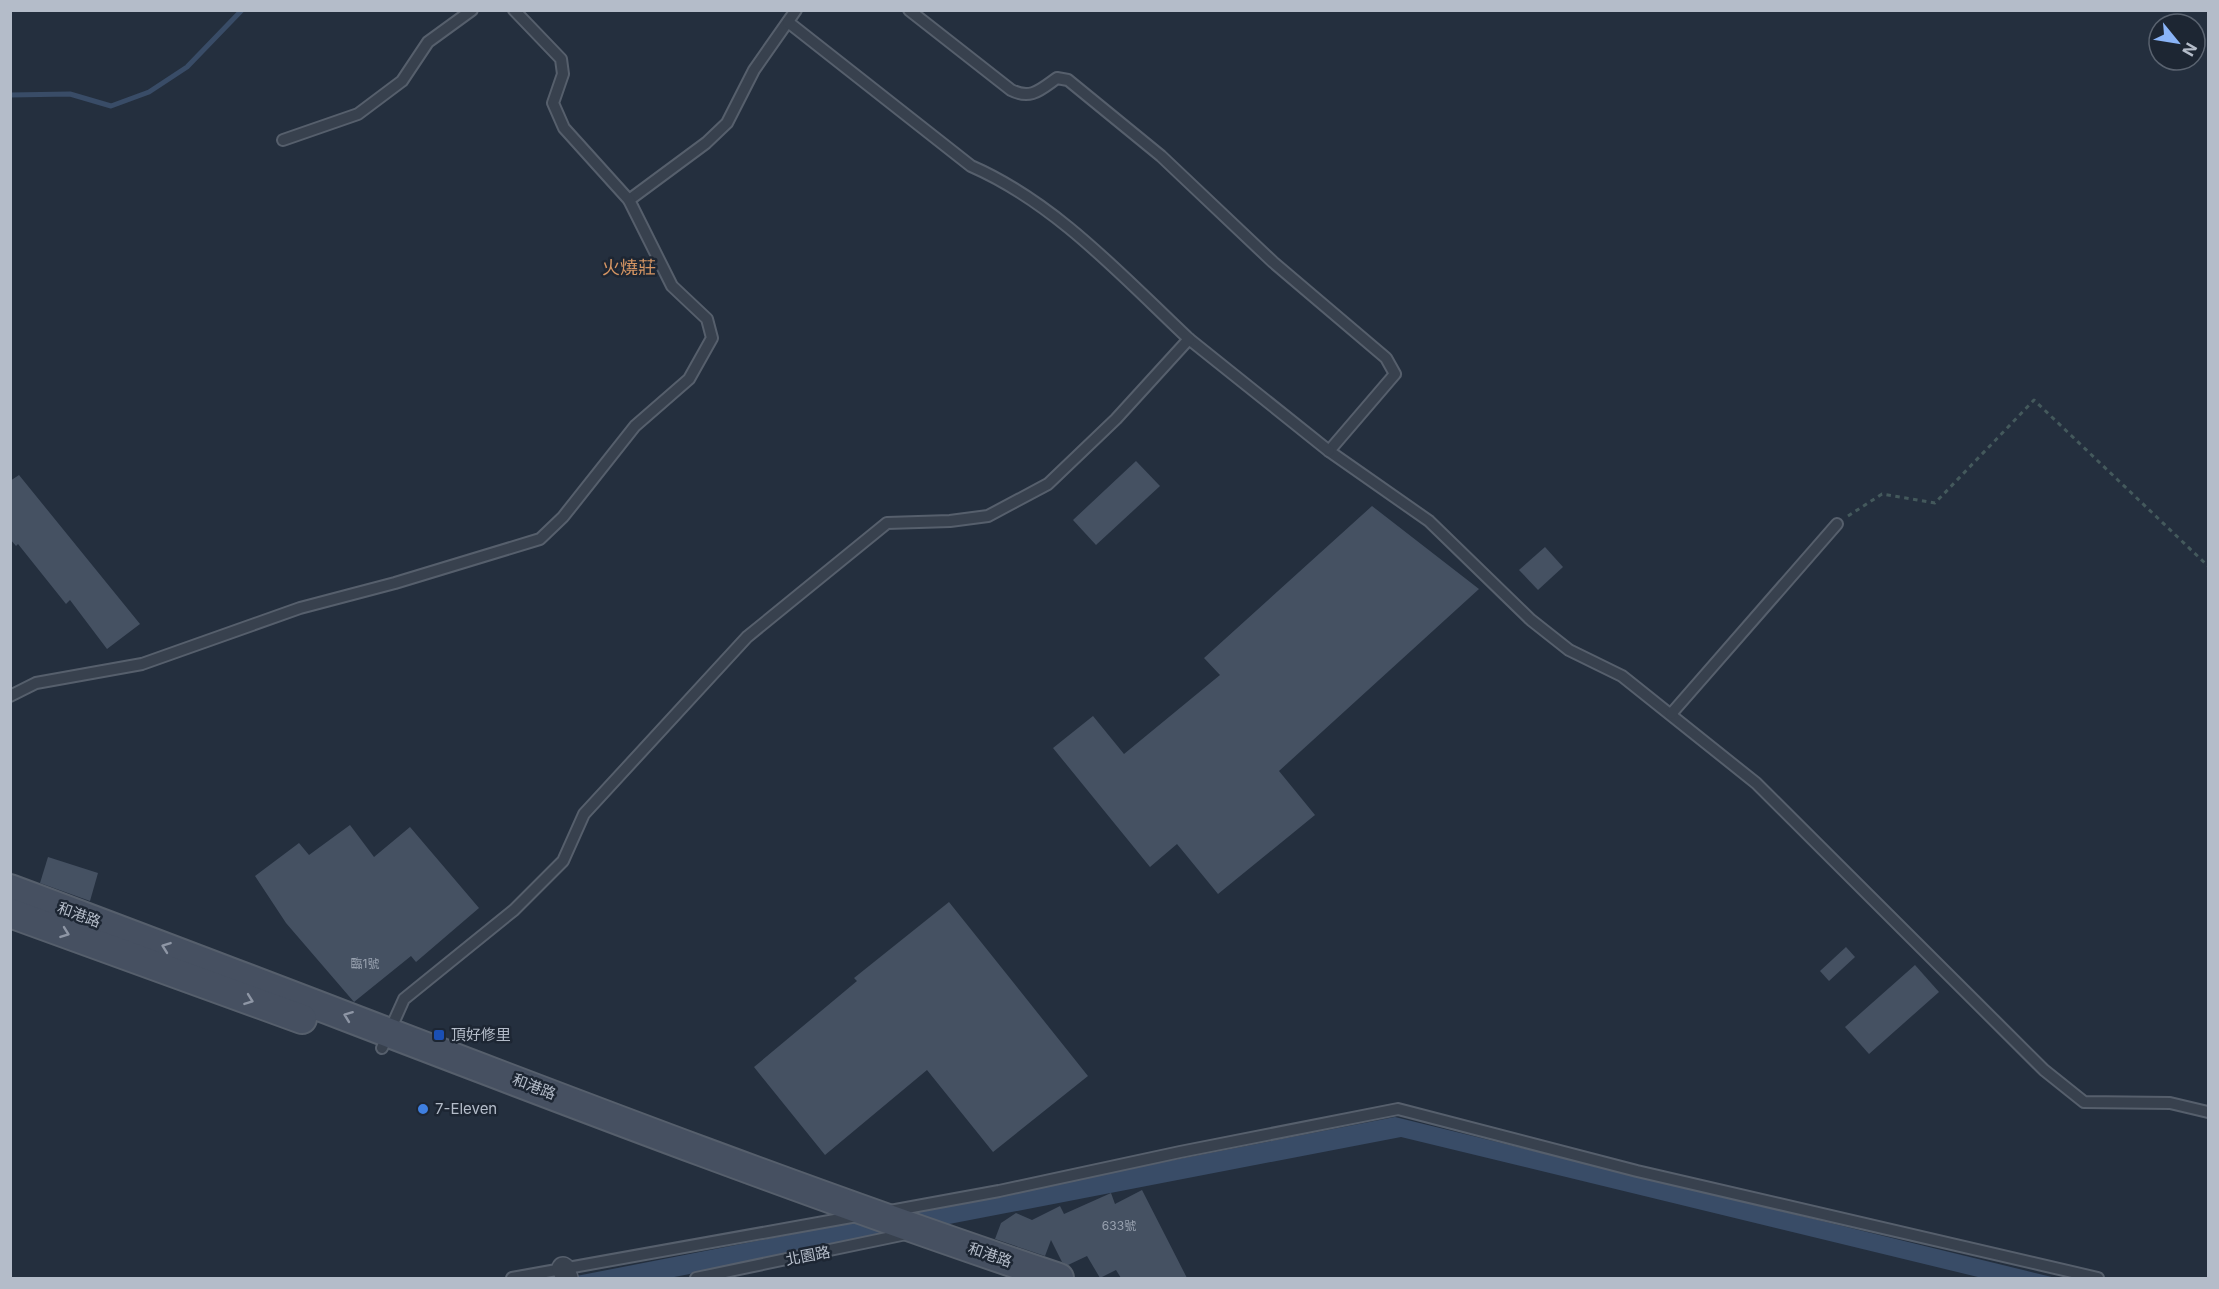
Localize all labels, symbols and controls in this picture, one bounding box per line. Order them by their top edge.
north arrow [2147,12,2207,72]
text: N [2178,39,2202,60]
district label: 火燒莊 [602,257,656,278]
street label: 和港路 [55,898,104,931]
one-way arrow [60,925,70,938]
one-way arrow [161,942,172,954]
house number: 臨1號 [351,956,379,971]
one-way arrow [243,992,253,1005]
one-way arrow [343,1010,354,1023]
place label: 頂好修里 [451,1025,511,1044]
marker: 頂好修里 [432,1028,446,1042]
street label: 和港路 [510,1070,559,1103]
place label: 7-Eleven [435,1099,497,1118]
marker: 7-Eleven [416,1102,430,1116]
house number: 633號 [1102,1218,1136,1233]
street label: 和港路 [966,1238,1015,1271]
street label: 北園路 [784,1242,832,1269]

